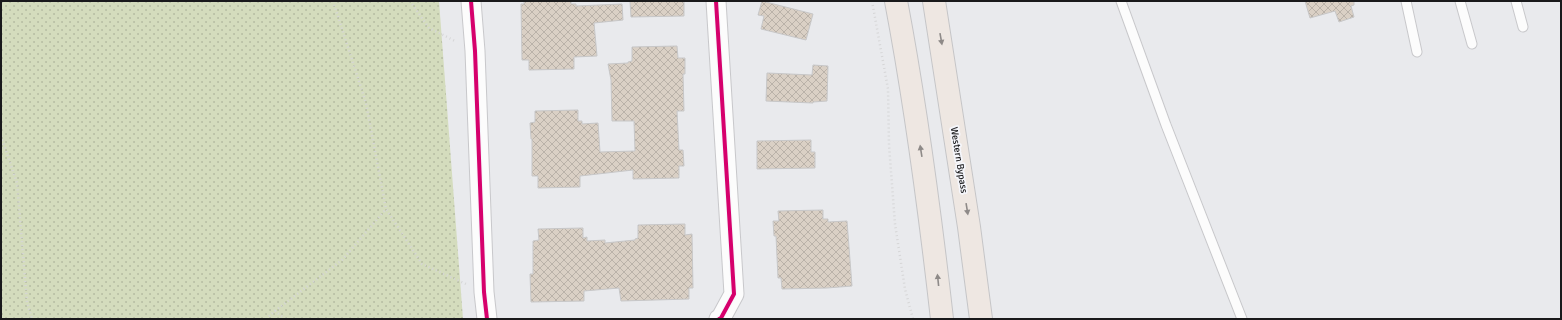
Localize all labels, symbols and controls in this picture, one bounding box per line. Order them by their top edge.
one-way arrow [938,33,944,45]
street label: Western Bypass [948,126,970,195]
one-way arrow [918,145,924,157]
one-way arrow [964,203,970,215]
one-way arrow [934,274,941,286]

